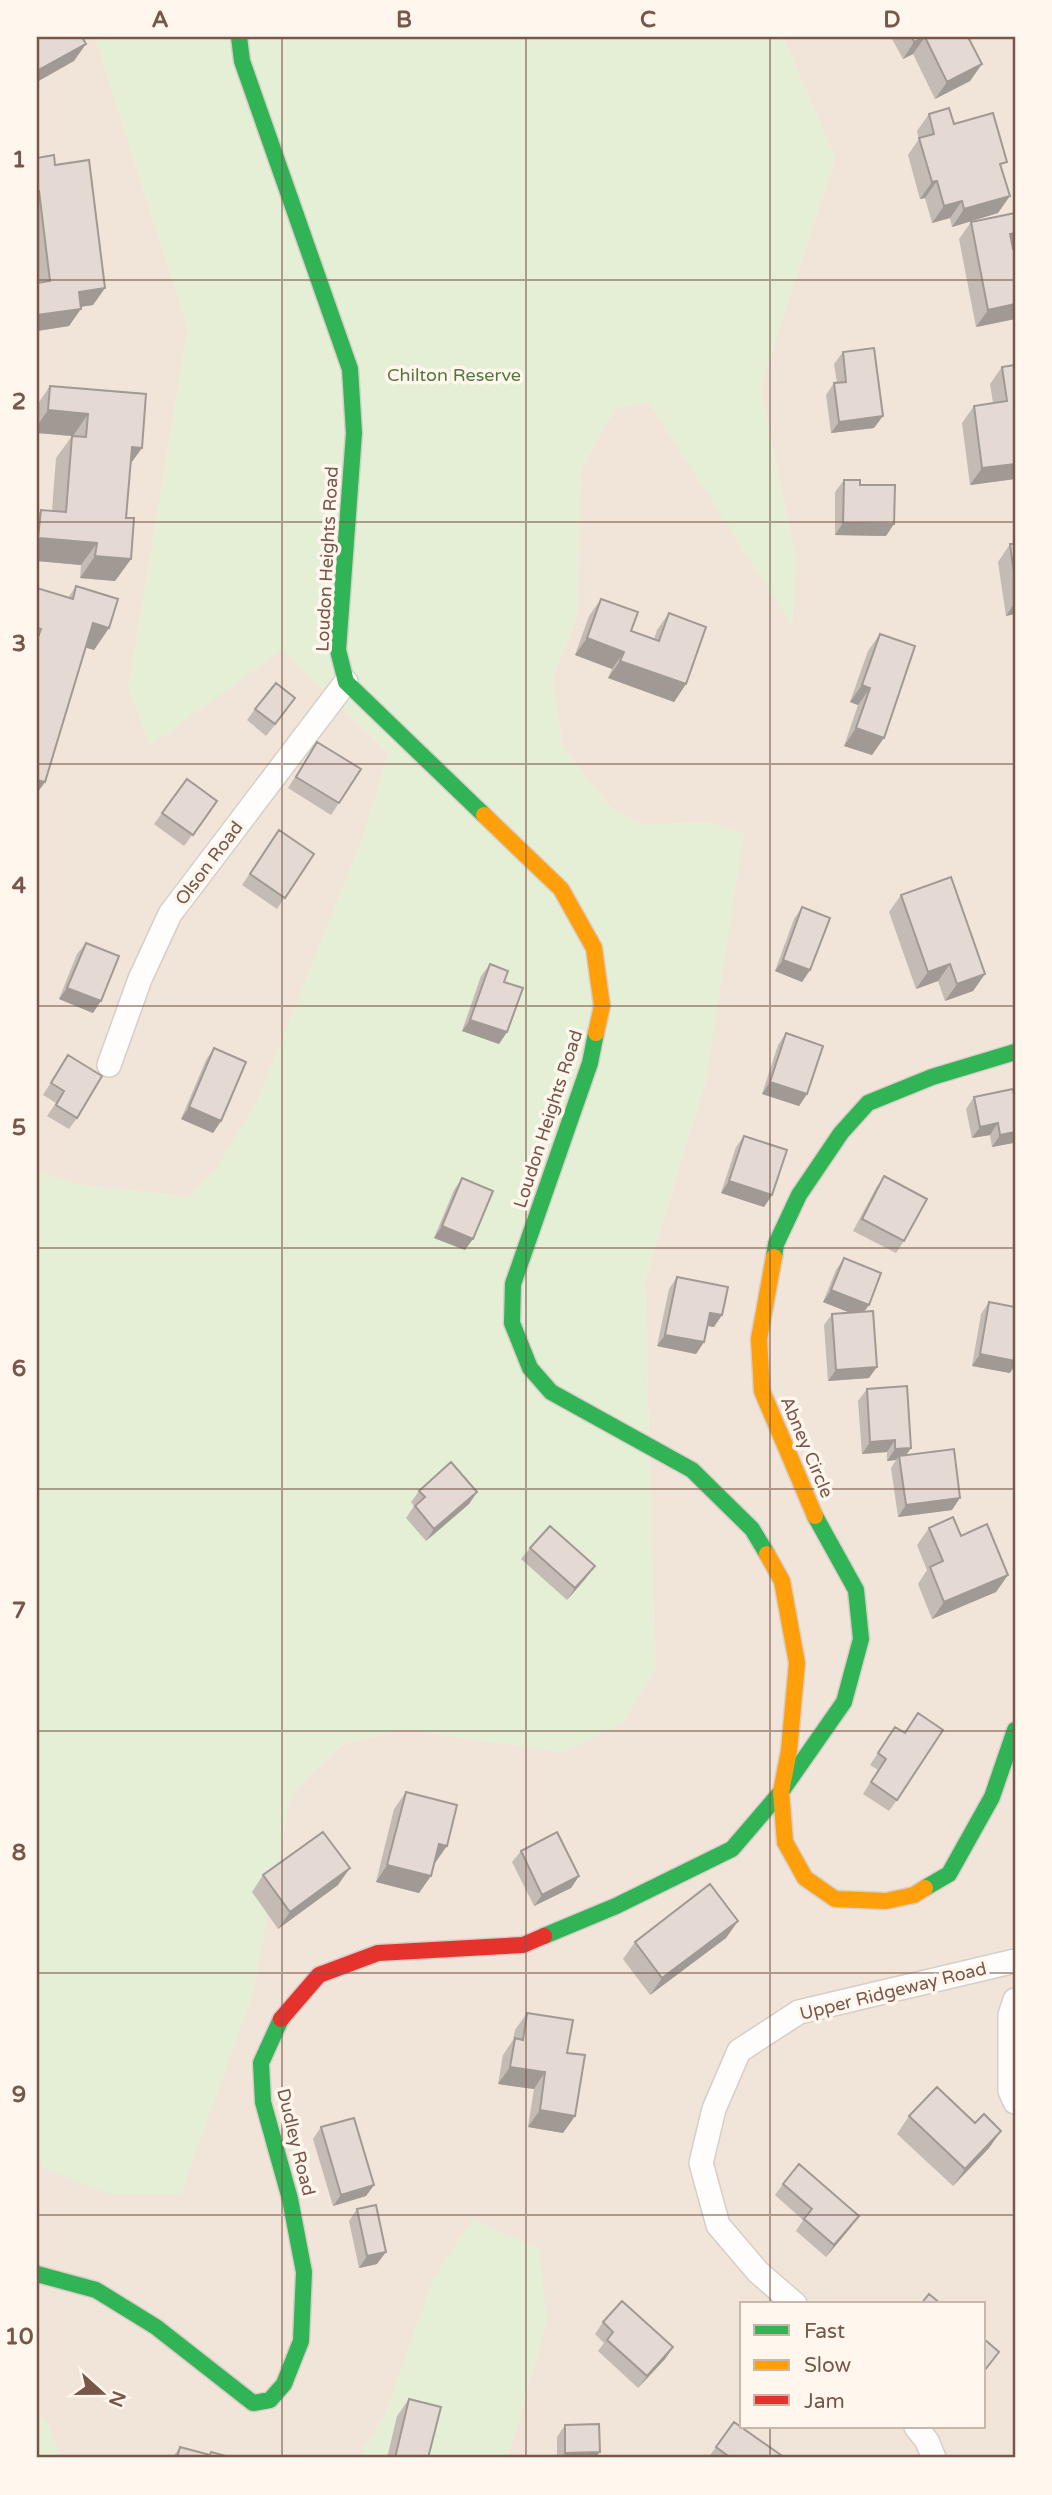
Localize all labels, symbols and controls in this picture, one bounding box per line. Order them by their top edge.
text: A [151,6,169,34]
text: B [396,6,412,34]
text: C [640,6,656,34]
text: D [883,6,901,34]
text: 1 [12,146,26,174]
park label: Chilton Reserve [387,364,521,386]
text: 2 [12,388,26,416]
street label: Loudon Heights Road [311,466,343,652]
text: 3 [12,630,26,658]
street label: Olson Road [170,817,248,909]
text: 4 [12,872,27,900]
street label: Loudon Heights Road [509,1027,587,1211]
text: 5 [12,1114,26,1142]
text: 6 [12,1355,26,1383]
street label: Abney Circle [776,1393,838,1501]
text: 7 [12,1597,26,1625]
text: 8 [12,1839,26,1867]
street label: Upper Ridgeway Road [797,1957,989,2025]
text: 9 [12,2081,26,2109]
street label: Dudley Road [272,2086,320,2198]
legend [740,2302,986,2428]
text: Fast [804,2319,845,2344]
text: 10 [5,2323,33,2351]
text: Slow [804,2353,852,2378]
north arrow [66,2358,136,2428]
text: N [104,2388,130,2410]
text: Jam [804,2389,845,2414]

